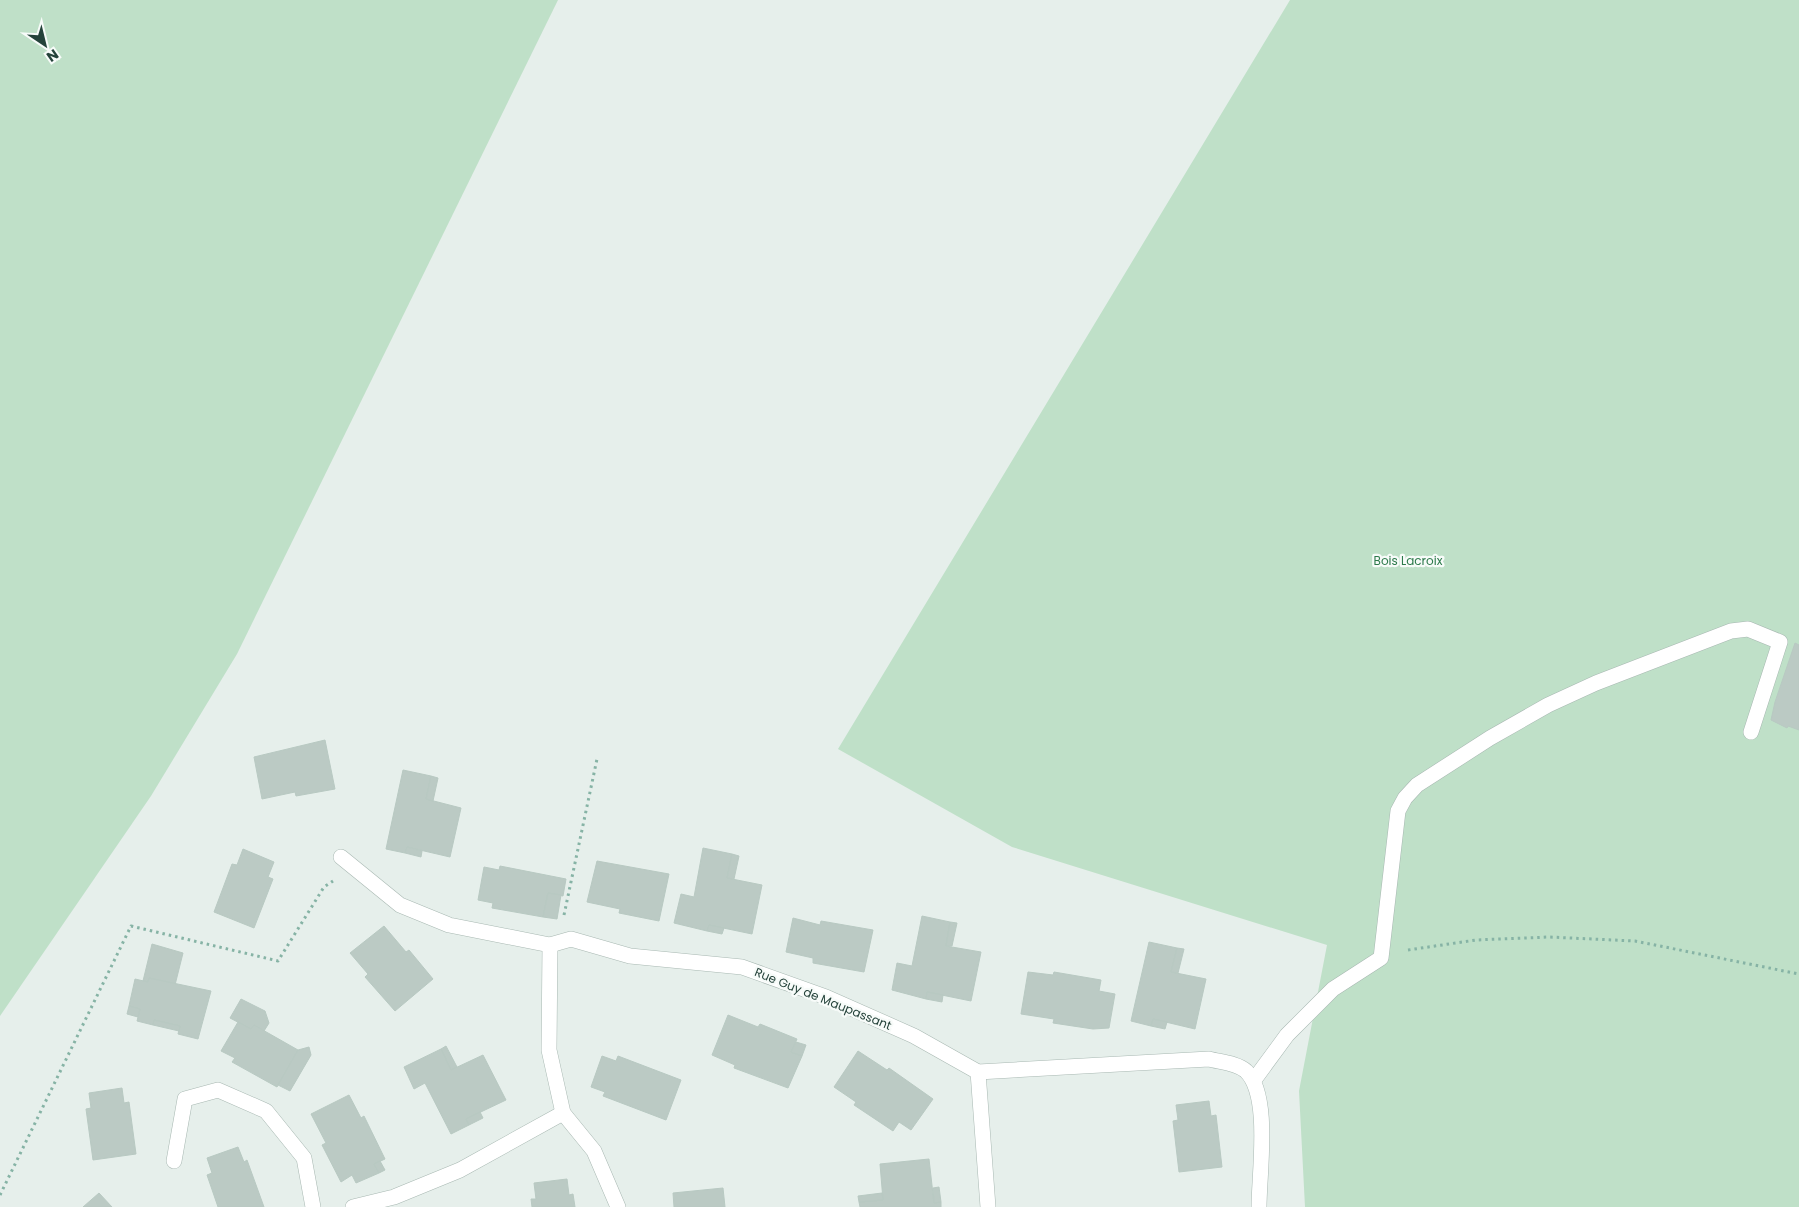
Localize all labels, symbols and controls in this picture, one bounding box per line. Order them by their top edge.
north arrow [20,20,70,70]
text: N [42,44,63,67]
park label: Bois Lacroix [1374,552,1443,569]
street label: Rue Guy de Maupassant [752,963,894,1034]

